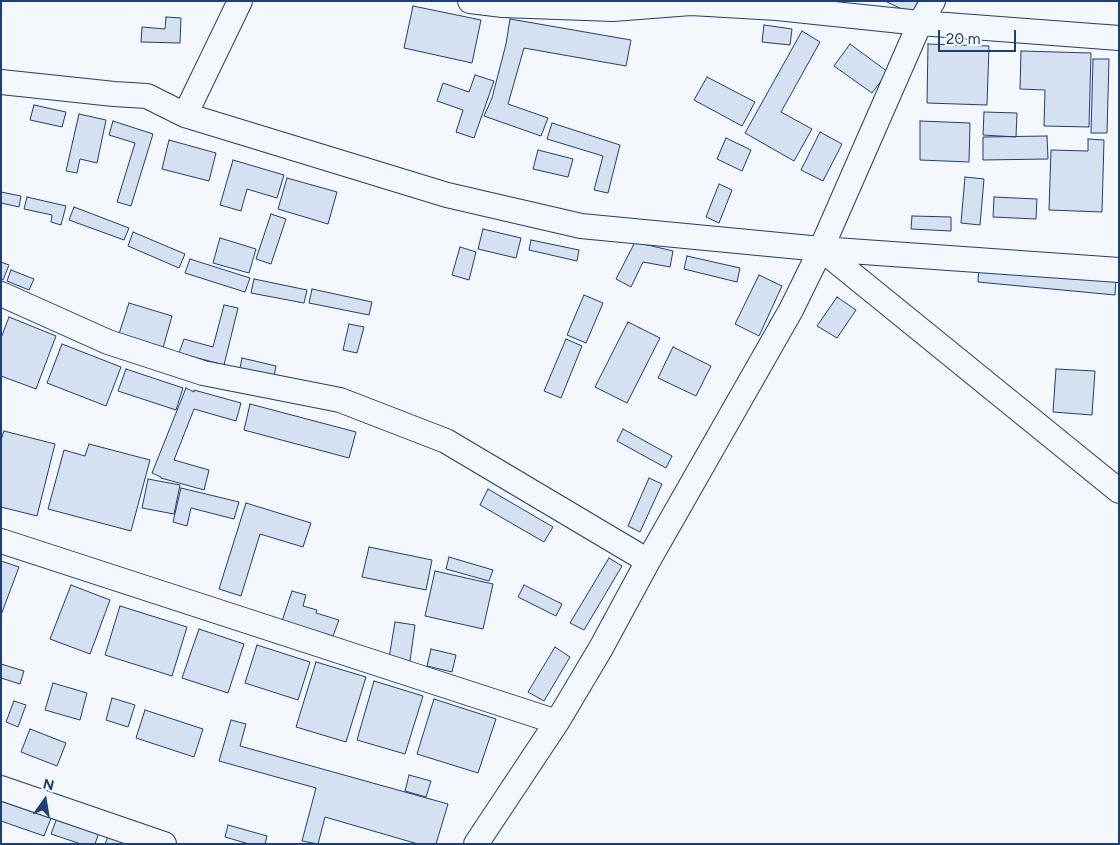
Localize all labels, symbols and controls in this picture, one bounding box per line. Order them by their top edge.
scale bar [940,20,1018,52]
text: 20 m [946,30,980,48]
north arrow [20,775,70,825]
text: N [41,775,56,794]

